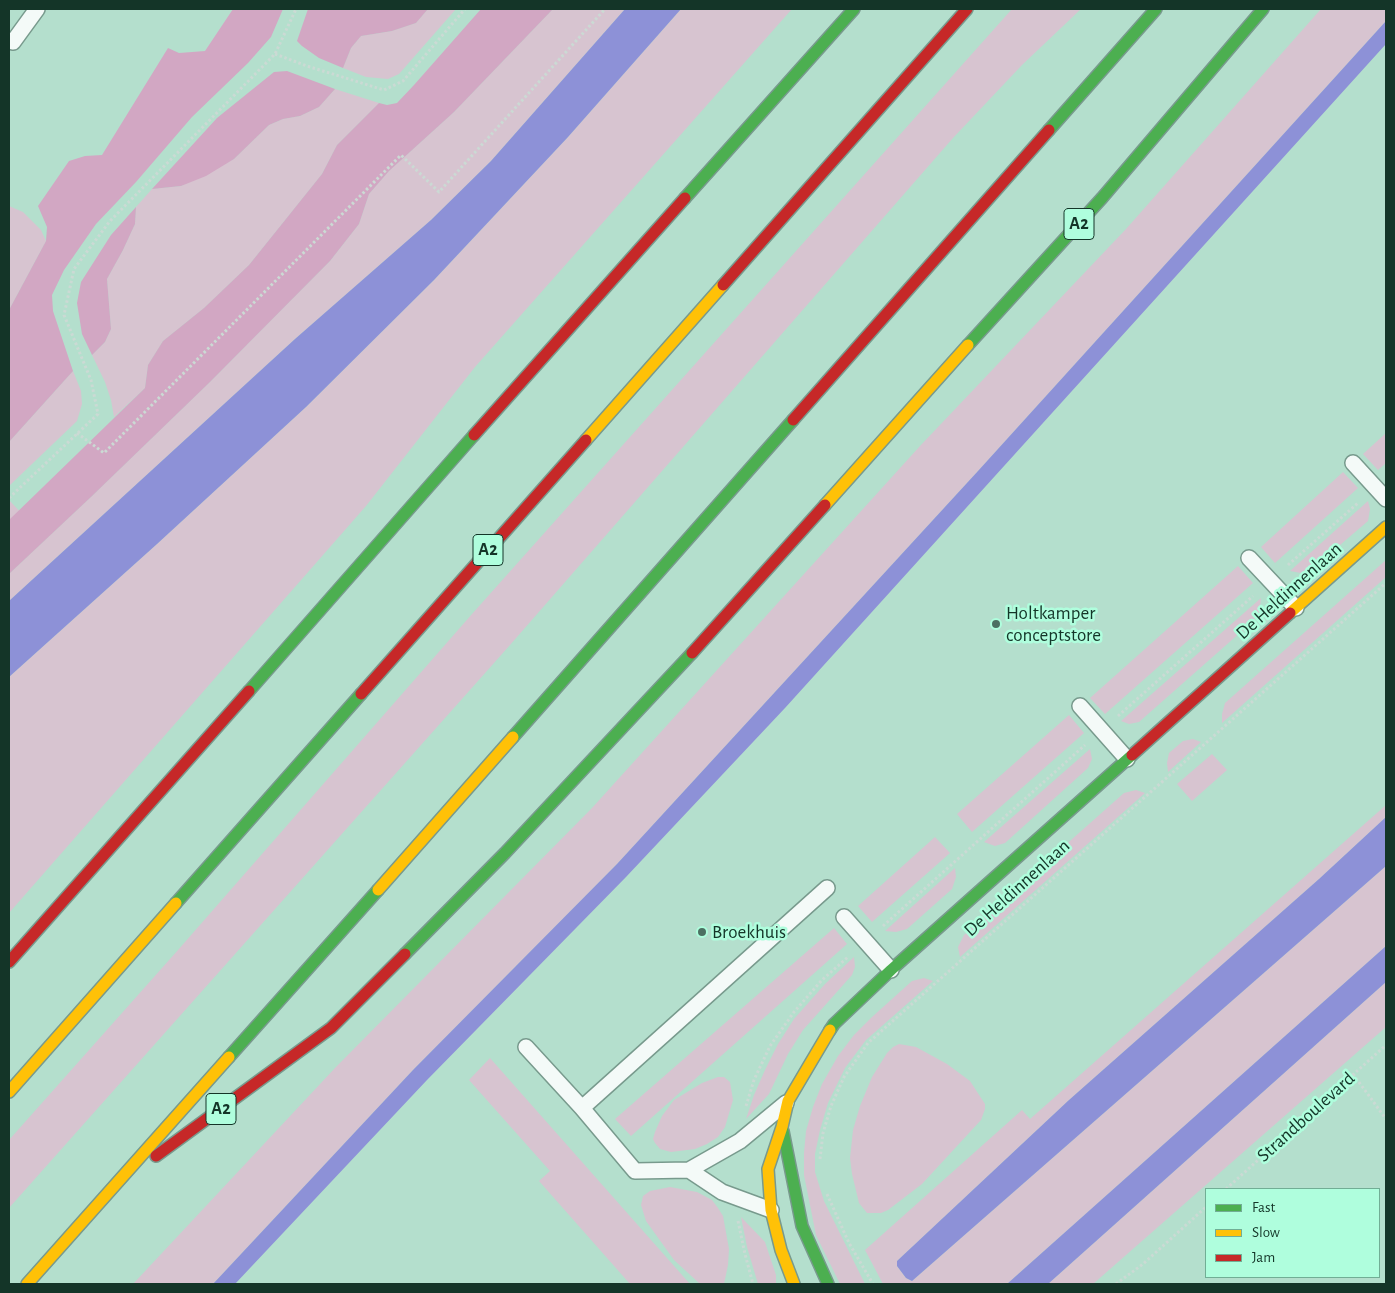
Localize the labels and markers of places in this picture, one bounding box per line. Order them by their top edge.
place label: Holtkamper conceptstore [1006,602,1101,646]
marker: Holtkamper conceptstore [990,618,1002,630]
place label: Broekhuis [712,921,786,943]
marker: Broekhuis [696,926,708,938]

